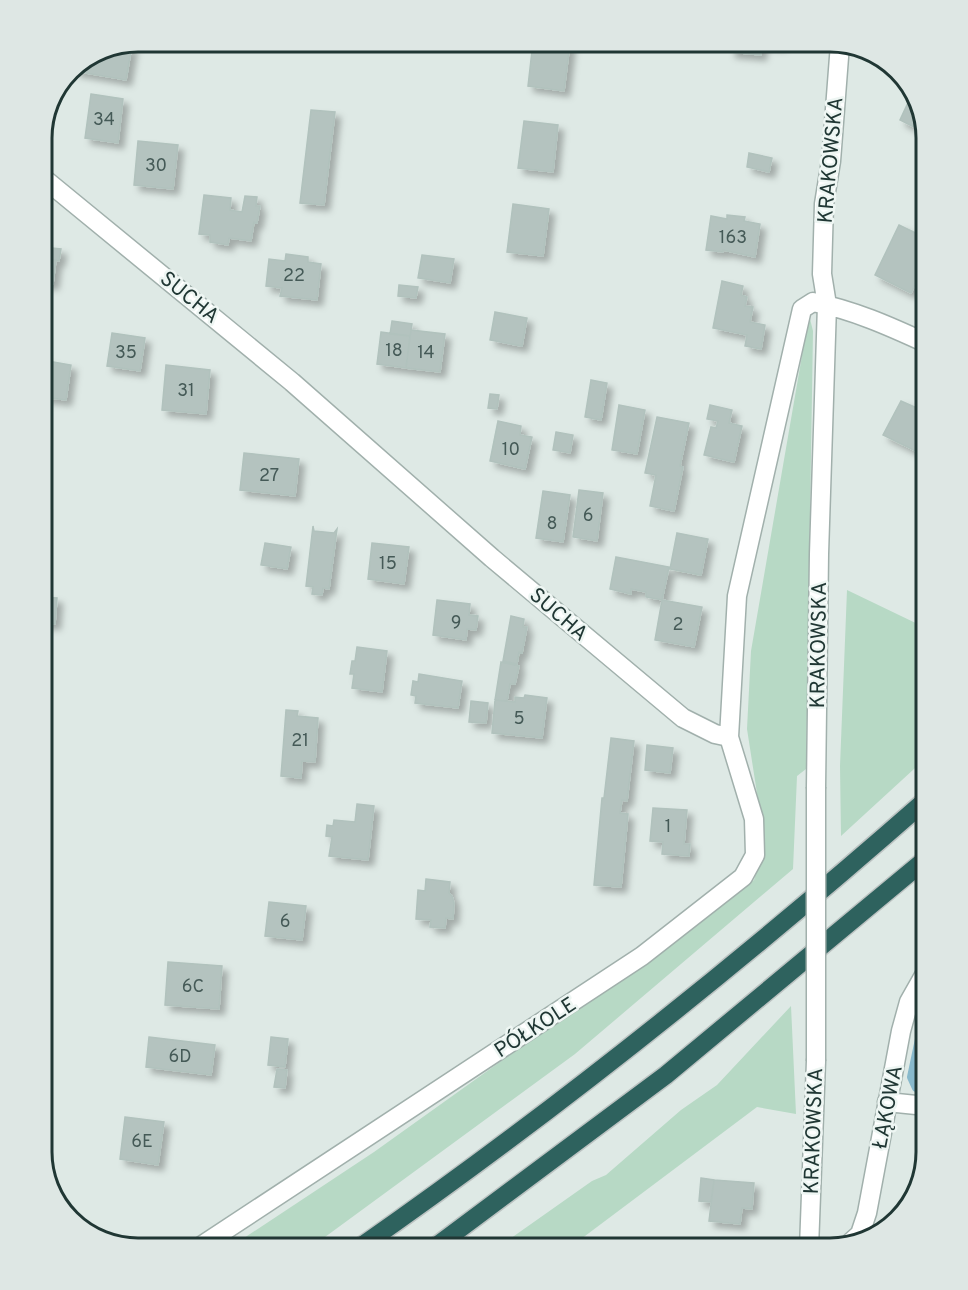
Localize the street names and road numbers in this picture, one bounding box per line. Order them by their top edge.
street label: KRAKOWSKA [813,96,850,224]
street label: SUCHA [154,266,224,330]
street label: KRAKOWSKA [805,581,834,709]
street label: SUCHA [523,582,593,648]
street label: PÓŁKOLE [489,991,582,1065]
street label: ŁĄKOWA [867,1063,910,1151]
street label: KRAKOWSKA [799,1067,830,1195]

